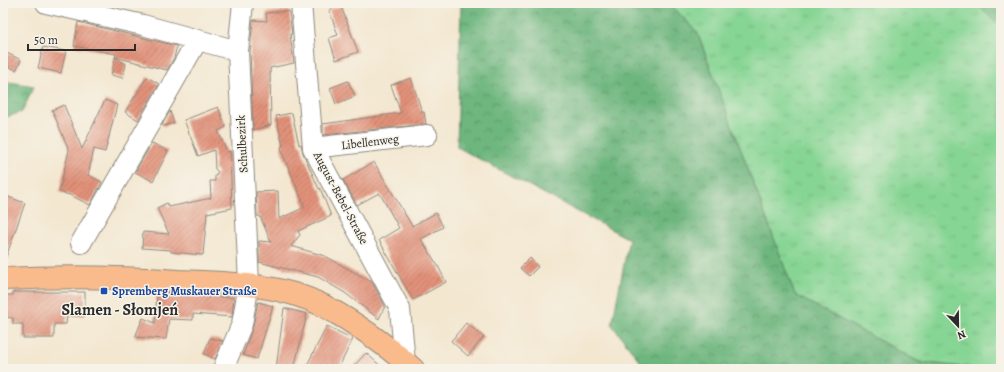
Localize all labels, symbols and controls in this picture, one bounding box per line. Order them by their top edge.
scale bar [28,26,135,52]
text: 50 m [34,32,58,48]
street label: Schulbezirk [232,115,252,173]
street label: Libellenweg [340,131,400,153]
street label: August-Bebel-Straße [309,148,372,247]
place label: Spremberg Muskauer Straße [112,283,257,299]
marker: Spremberg Muskauer Straße [99,286,109,296]
district label: Slamen - Słomjeń [62,299,178,321]
north arrow [938,306,978,346]
text: N [955,326,968,343]

